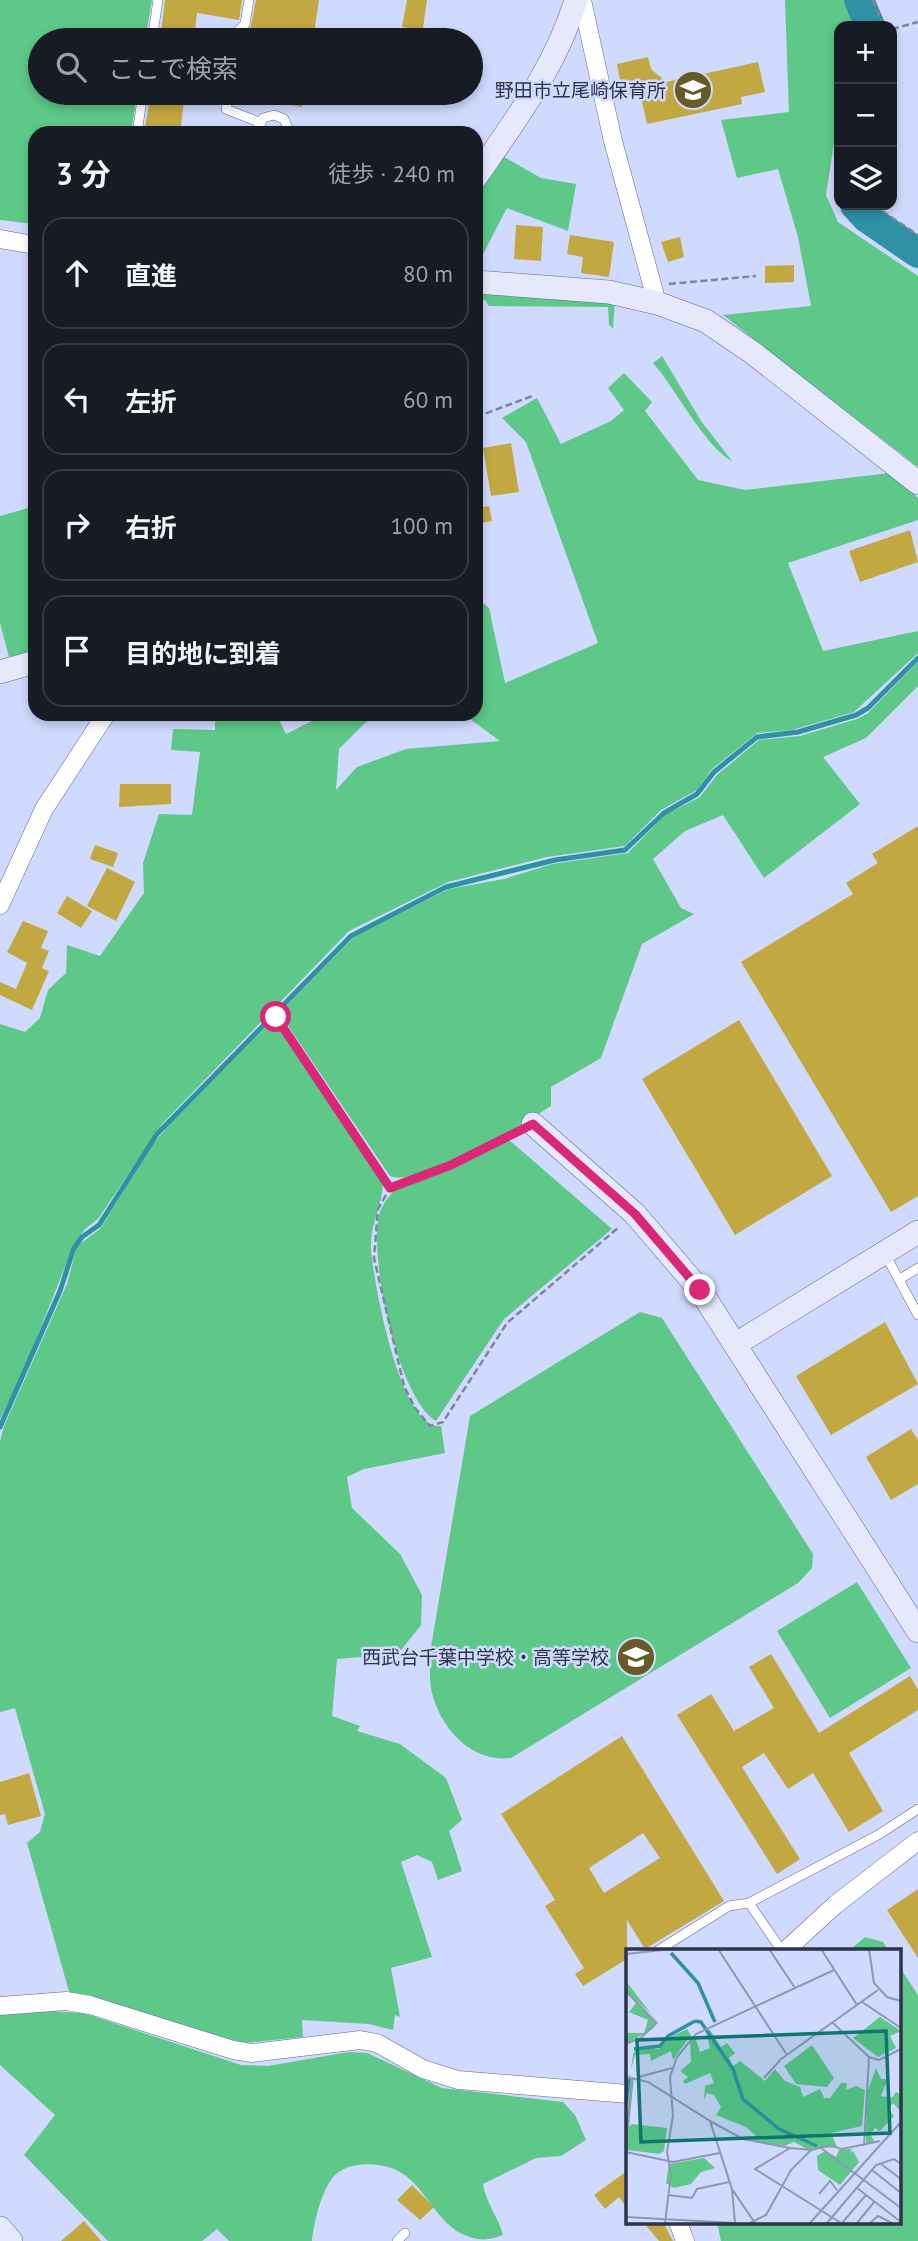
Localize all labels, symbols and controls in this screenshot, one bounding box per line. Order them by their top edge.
map controls [834,21,897,210]
button: + [834,21,897,84]
search box [28,28,483,105]
icon: search [52,48,90,86]
text: ここで検索 [108,52,238,85]
school or university icon: 野田市立尾崎保育所 [672,69,714,111]
place label: 野田市立尾崎保育所 [495,78,666,102]
button: − [834,84,897,147]
button: layers [834,147,897,210]
text: 3 分 [56,154,111,193]
text: 徒歩 · 240 m [328,159,455,188]
icon: ahead [58,254,96,292]
text: 直進 [125,259,177,292]
text: 80 m [403,259,453,288]
icon: left [58,380,96,418]
text: 左折 [125,385,177,418]
text: 60 m [403,385,453,414]
icon: right [58,506,96,544]
text: 右折 [125,511,177,544]
text: 100 m [391,511,453,540]
icon: arrive [58,632,96,670]
text: 目的地に到着 [125,637,281,670]
route start [260,1001,291,1032]
route end [684,1274,715,1305]
school or university icon: 西武台千葉中学校・高等学校 [615,1636,657,1678]
place label: 西武台千葉中学校・高等学校 [362,1645,609,1669]
inset map [626,1949,900,2224]

